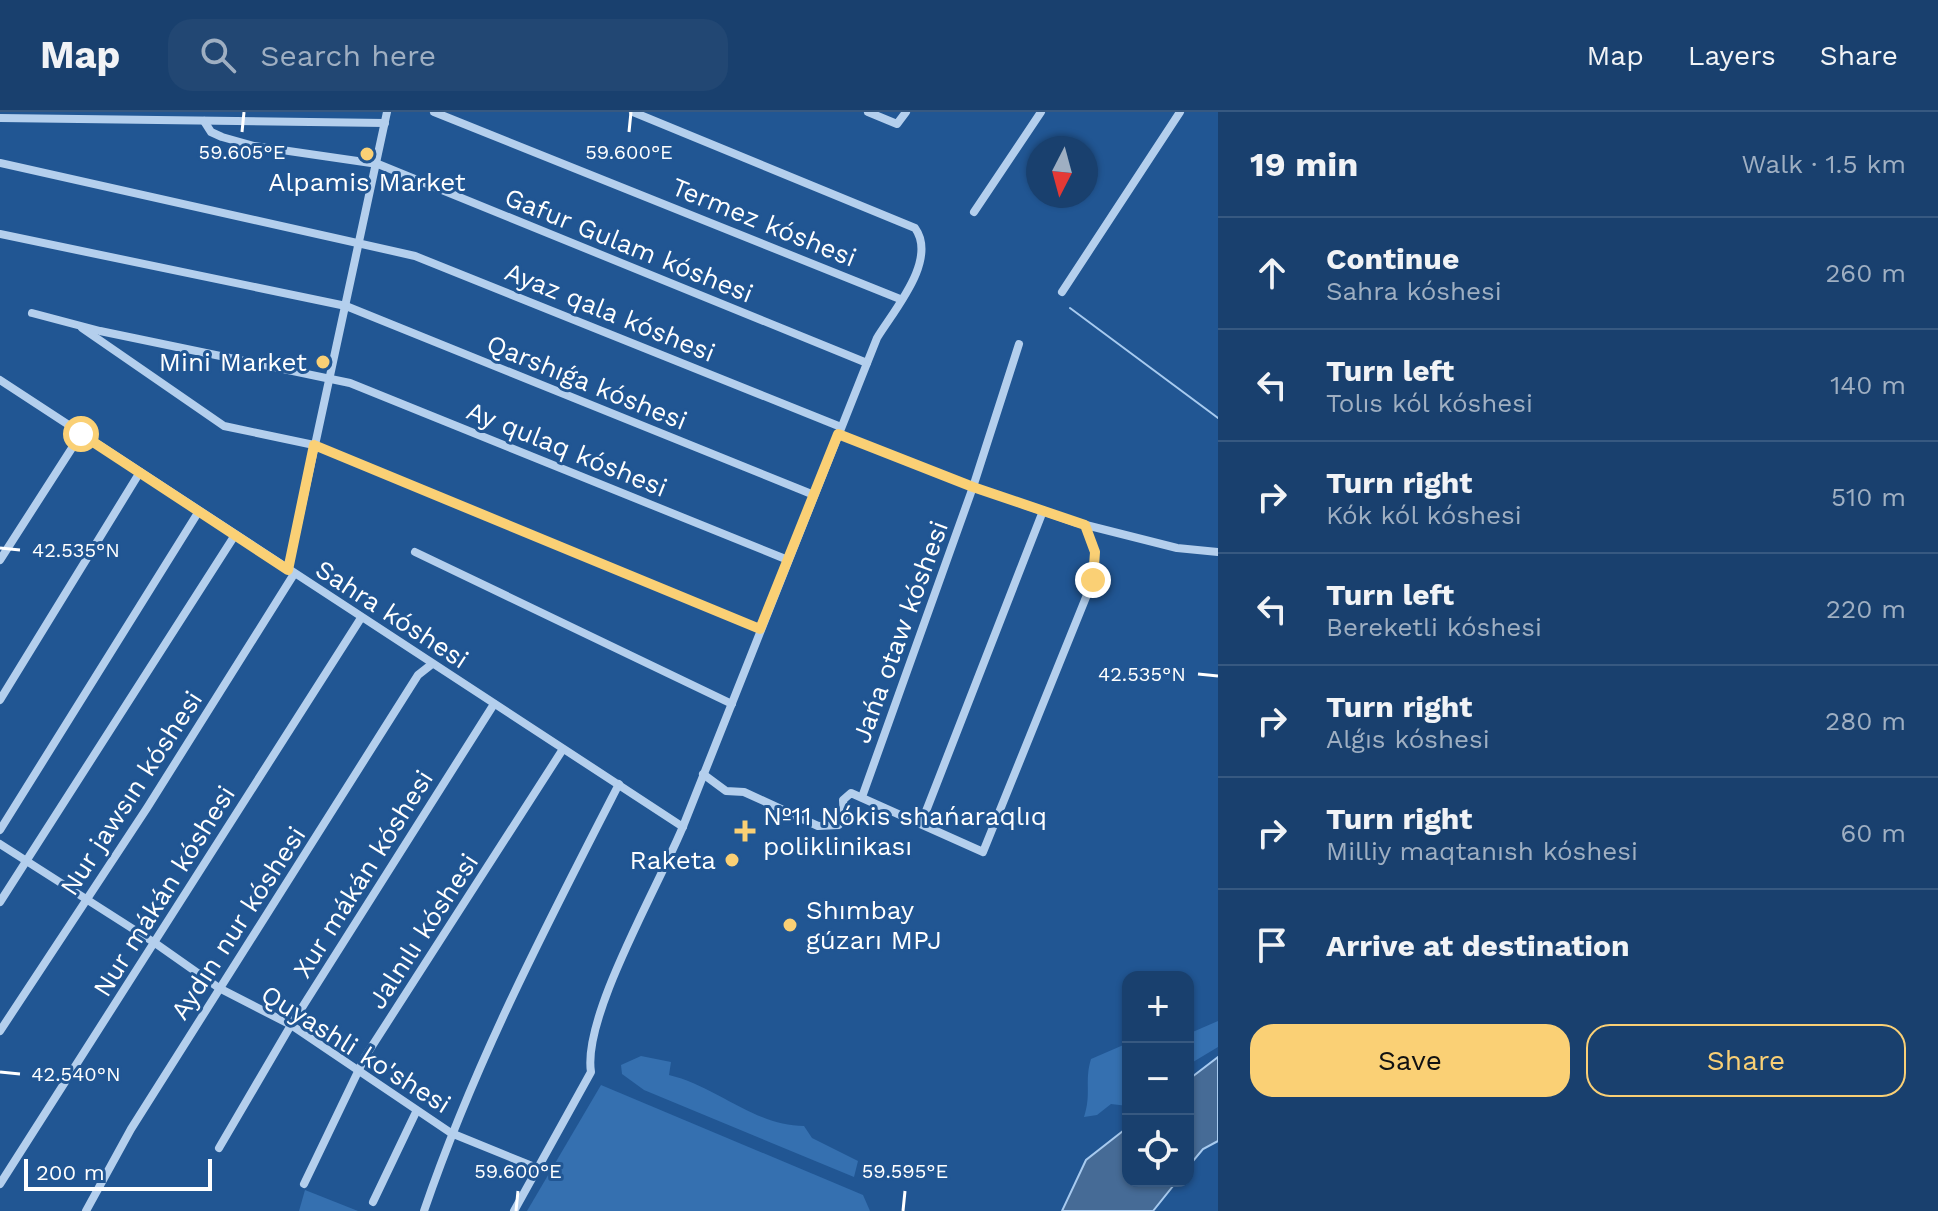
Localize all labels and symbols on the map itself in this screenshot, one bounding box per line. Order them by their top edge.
north arrow [1026,136,1098,208]
text: 59.605°E [199,140,285,164]
text: 59.600°E [585,140,673,164]
marker: Alpamis Market [358,145,376,163]
place label: Alpamis Market [268,167,466,197]
street label: Termez kóshesi [667,171,861,273]
street label: Gafur Gulam kóshesi [501,181,757,309]
street label: Ayaz qala kóshesi [501,256,719,368]
street label: Qarshıǵa kóshesi [483,328,691,436]
place label: Mini Market [159,347,307,377]
marker: Mini Market [314,353,332,371]
street label: Ay qulaq kóshesi [463,395,671,503]
route start [63,416,99,452]
street label: Jańa otaw kóshesi [846,517,954,747]
text: 42.535°N [32,538,120,562]
street label: Sahra kóshesi [310,554,474,674]
route end [1075,562,1111,598]
text: 42.535°N [1098,662,1186,686]
street label: Nur jawsın kóshesi [54,685,208,901]
street label: Xur mákán kóshesi [287,765,439,983]
street label: Nur mákán kóshesi [87,780,241,1002]
place label: №11 Nókis shańaraqlıq poliklinikası [763,801,1047,861]
marker: №11 Nókis shańaraqlıq poliklinikası [734,820,756,842]
street label: Aydın nur kóshesi [164,821,312,1025]
place label: Raketa [629,845,716,875]
street label: Jalnılı kóshesi [362,848,484,1014]
marker: Raketa [723,851,741,869]
place label: Shımbay gúzarı MPJ [806,895,942,955]
marker: Shımbay gúzarı MPJ [781,916,799,934]
street label: Quyashli ko'shesi [256,979,456,1119]
text: 42.540°N [31,1062,121,1086]
scale bar [24,1155,212,1191]
text: 59.600°E [474,1159,562,1183]
text: 59.595°E [862,1159,948,1183]

